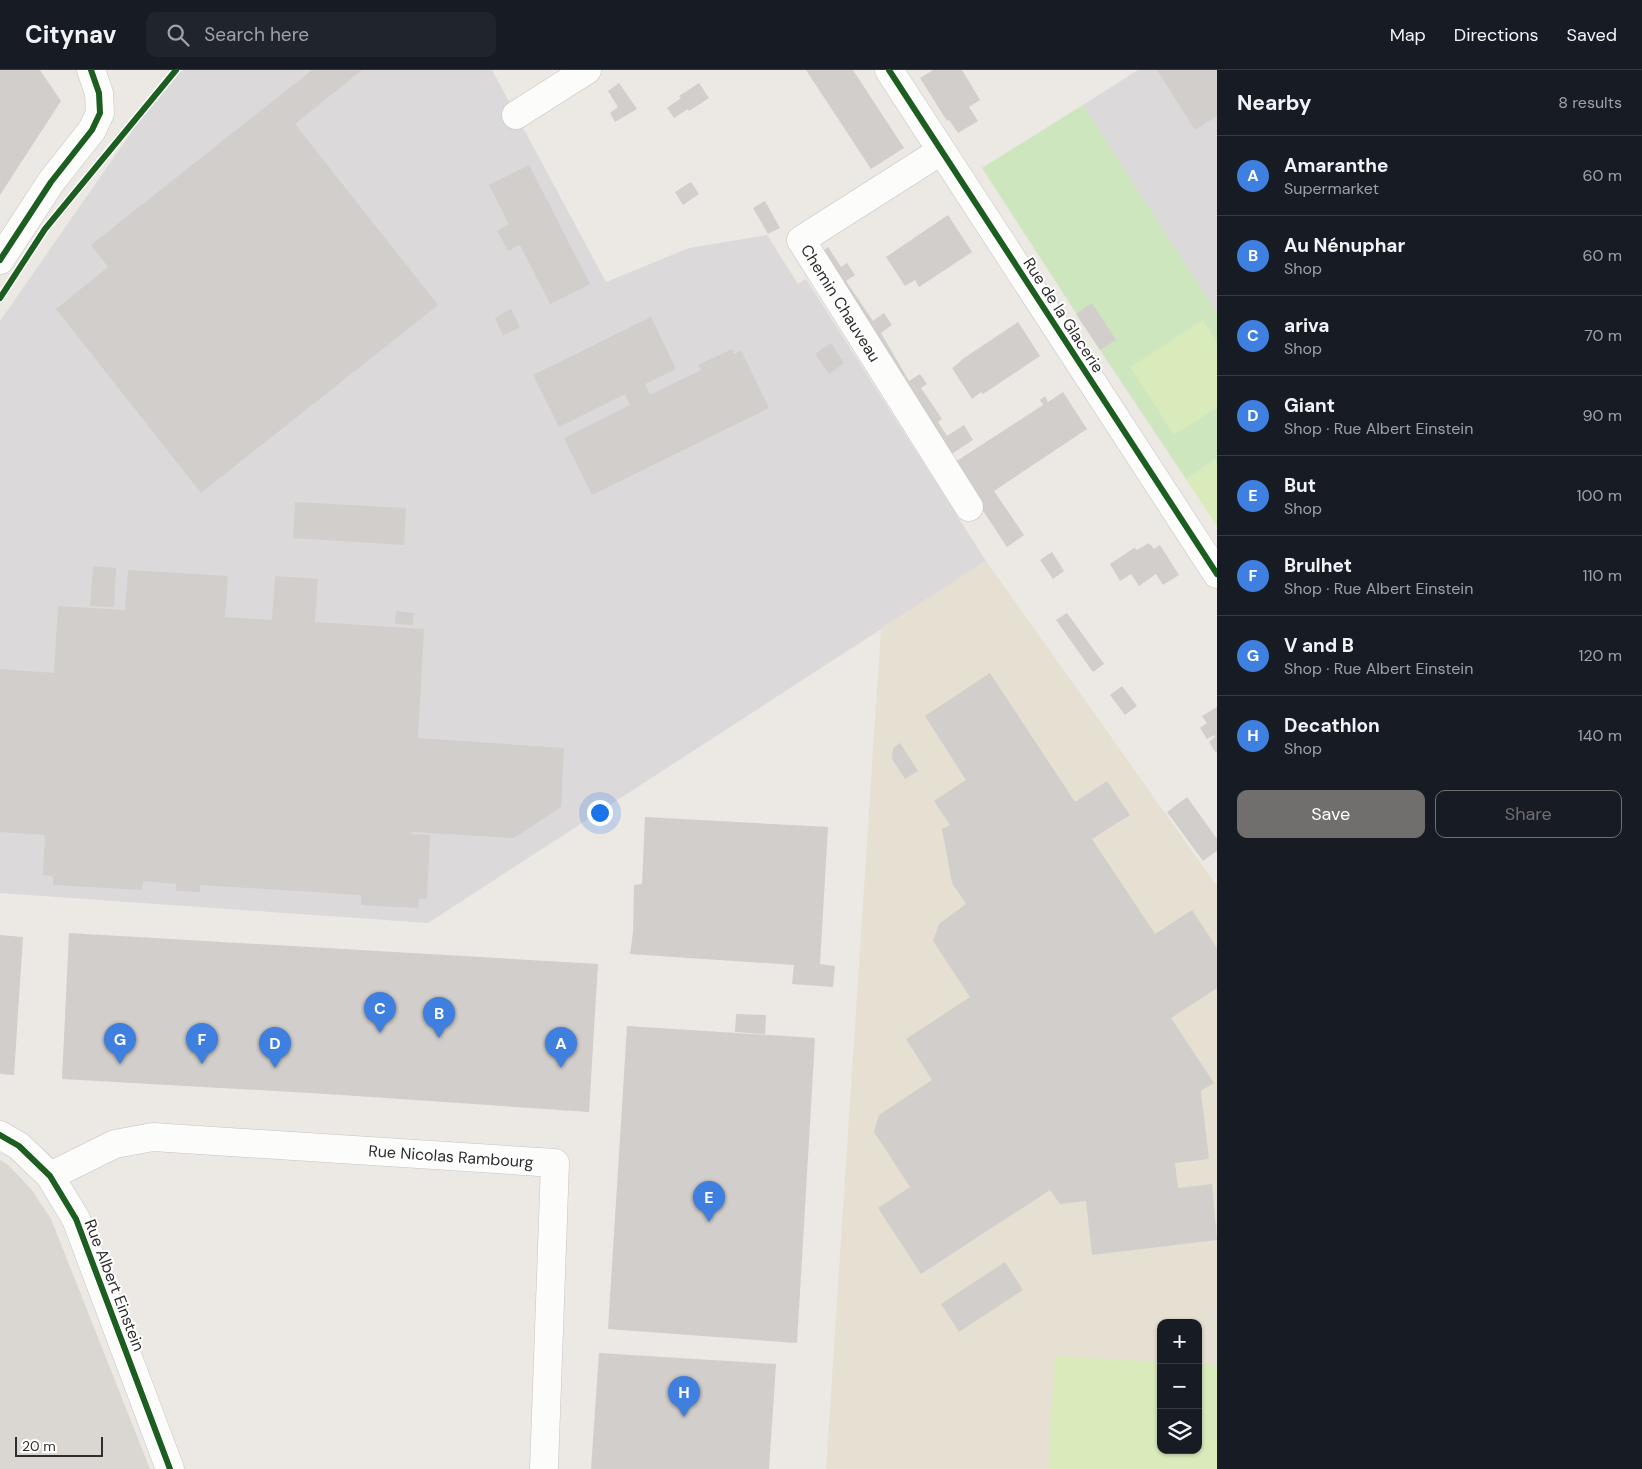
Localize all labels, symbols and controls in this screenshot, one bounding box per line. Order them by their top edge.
search box [146,12,496,57]
text: Citynav [25,19,116,50]
icon: search [164,21,192,49]
text: Search here [204,22,309,47]
text: Map [1390,23,1426,47]
text: Directions [1454,23,1539,47]
text: Saved [1567,23,1617,47]
text: Nearby [1237,89,1311,117]
text: 8 results [1558,92,1622,113]
text: Amaranthe [1284,153,1389,178]
text: A [1247,165,1259,186]
text: 60 m [1582,165,1622,186]
text: Supermarket [1284,178,1379,199]
text: Au Nénuphar [1284,233,1405,258]
street label: Chemin Chauveau [796,241,885,366]
text: B [1248,245,1258,266]
text: 60 m [1582,245,1622,266]
street label: Rue de la Glacerie [1018,254,1109,377]
text: Shop [1284,258,1322,279]
text: ariva [1284,313,1329,338]
text: C [1247,325,1259,346]
text: 70 m [1584,325,1622,346]
text: Shop [1284,338,1322,359]
text: Giant [1284,393,1335,418]
text: D [1247,405,1259,426]
text: 90 m [1582,405,1622,426]
text: Shop · Rue Albert Einstein [1284,418,1473,439]
text: But [1284,473,1316,498]
text: E [1248,485,1258,506]
text: 100 m [1577,485,1622,506]
text: Shop [1284,498,1322,519]
text: Brulhet [1284,553,1352,578]
text: F [1249,565,1257,586]
text: 110 m [1583,565,1622,586]
text: Shop · Rue Albert Einstein [1284,578,1473,599]
text: V and B [1284,633,1354,658]
text: G [1247,645,1259,666]
text: 120 m [1578,645,1622,666]
text: Shop · Rue Albert Einstein [1284,658,1473,679]
text: Decathlon [1284,713,1380,738]
text: H [1247,725,1259,746]
text: 140 m [1578,725,1622,746]
text: Shop [1284,738,1322,759]
button: Save [1237,790,1425,838]
button: Share [1435,790,1622,838]
your location [587,800,613,826]
pin: C [364,992,396,1033]
pin: B [423,997,455,1038]
pin: G [104,1023,136,1064]
pin: F [186,1023,218,1064]
pin: D [259,1027,291,1068]
pin: A [545,1027,577,1068]
street label: Rue Nicolas Rambourg [368,1140,534,1173]
pin: E [693,1181,725,1222]
street label: Rue Albert Einstein [80,1216,149,1354]
map controls [1157,1319,1202,1454]
button: + [1157,1319,1202,1364]
button: − [1157,1364,1202,1409]
pin: H [668,1376,700,1417]
button: layers [1157,1409,1202,1454]
scale bar [15,1434,102,1457]
text: 20 m [22,1437,56,1455]

